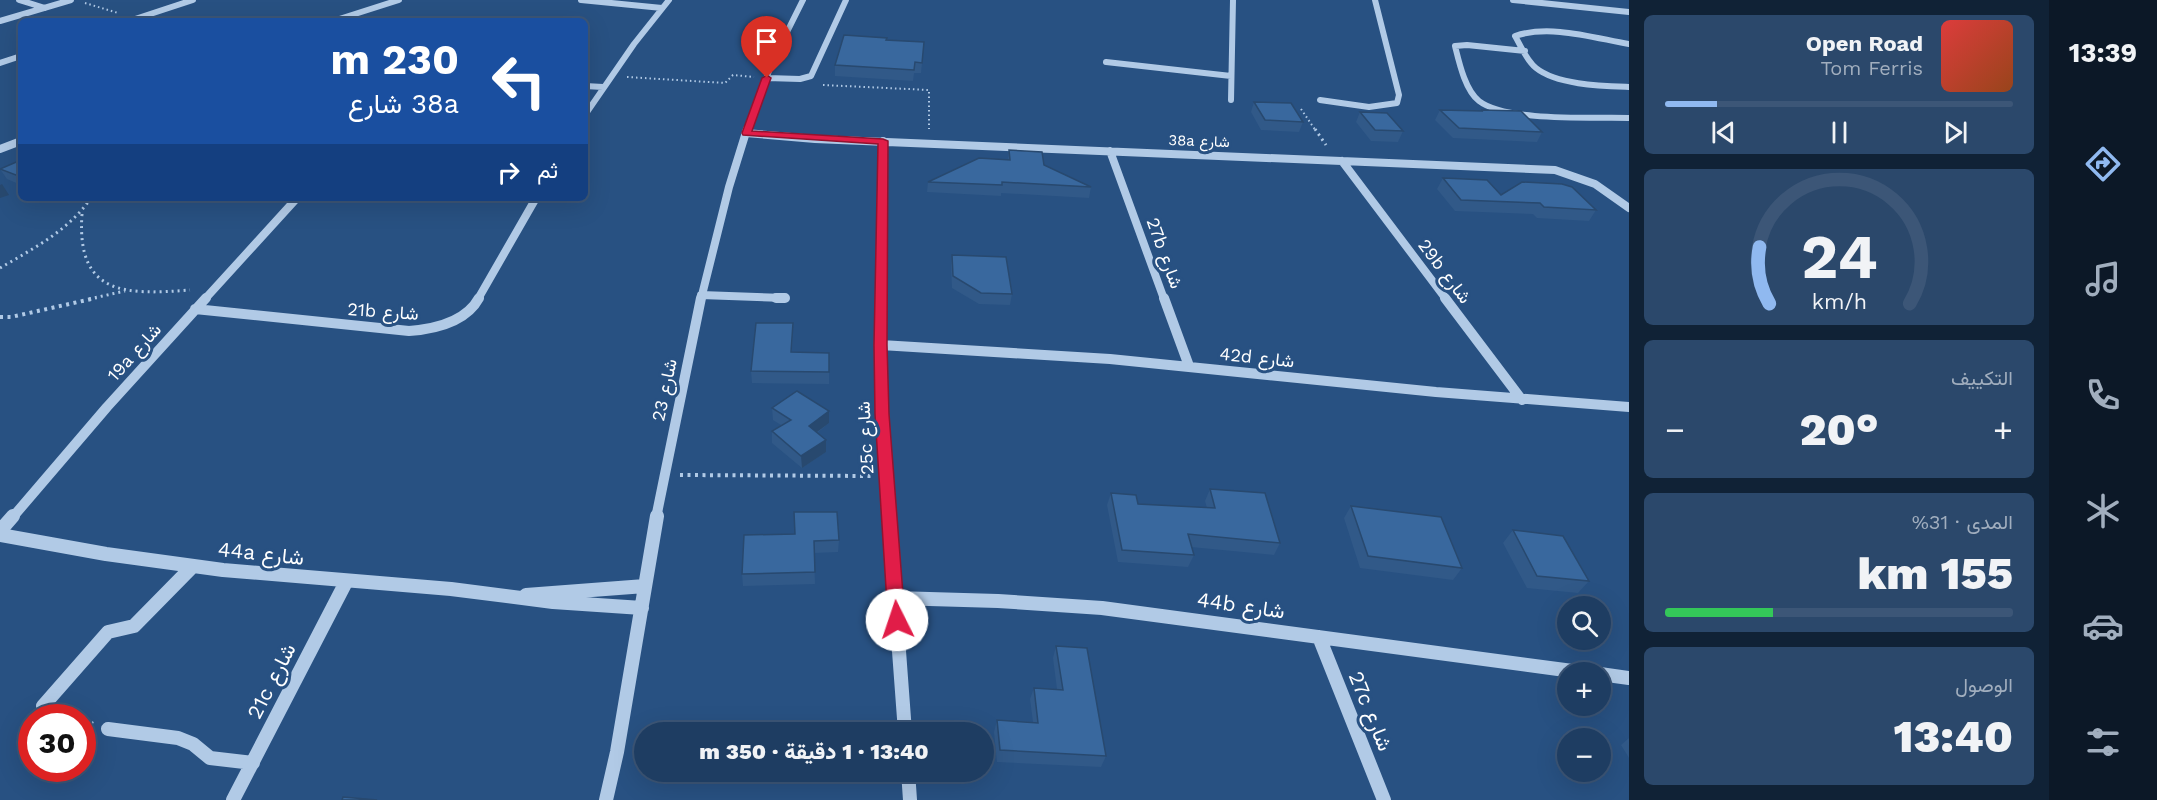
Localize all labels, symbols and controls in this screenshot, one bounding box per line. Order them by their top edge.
pin [741,16,792,78]
icon: arrive [750,25,783,58]
text: Open Road [1806,31,1923,56]
text: 230 m [330,35,459,84]
text: 13:39 [2069,37,2137,69]
icon: left [480,42,558,120]
text: Tom Ferris [1820,56,1923,80]
text: 38a شارع [348,88,459,120]
icon: previous [1707,116,1740,149]
icon: pause [1823,116,1856,149]
icon: next [1939,116,1972,149]
street label: 38a شارع [1168,131,1230,153]
icon: directions [2082,143,2124,185]
icon: right [492,156,525,189]
text: ثم [537,158,558,183]
street label: 27b شارع [1141,215,1187,292]
text: 24 [1801,220,1877,293]
street label: 29b شارع [1412,235,1476,309]
icon: music [2082,258,2124,300]
text: km/h [1811,289,1867,314]
street label: 21b شارع [347,298,419,326]
street label: 19a شارع [103,319,167,386]
street label: 42d شارع [1218,343,1295,373]
street label: شارع 23 [647,357,683,424]
text: التكييف [1951,366,2013,390]
icon: phone [2082,374,2124,416]
street label: 25c شارع [853,401,879,475]
text: 20° [1799,403,1879,456]
text: − [1665,410,1685,449]
text: + [1993,410,2013,449]
icon: climate [2082,490,2124,532]
text: المدى · 31% [1912,510,2013,534]
street label: 44a شارع [216,536,305,572]
text: 155 km [1857,547,2013,600]
street label: 44b شارع [1195,586,1286,625]
position arrow [865,588,929,652]
map controls [1557,596,1611,782]
button: search [1557,596,1611,650]
icon: car [2082,605,2124,647]
street label: 21c شارع [241,639,302,724]
button: + [1557,662,1611,716]
street label: 27c شارع [1342,667,1398,755]
text: الوصول [1955,673,2013,697]
speed limit sign: 30 [18,704,96,782]
text: 13:40 [1893,710,2013,763]
icon: filters [2082,721,2124,763]
button: − [1557,728,1611,782]
text: 13:40 · 1 دقيقة · 350 m [699,739,929,764]

